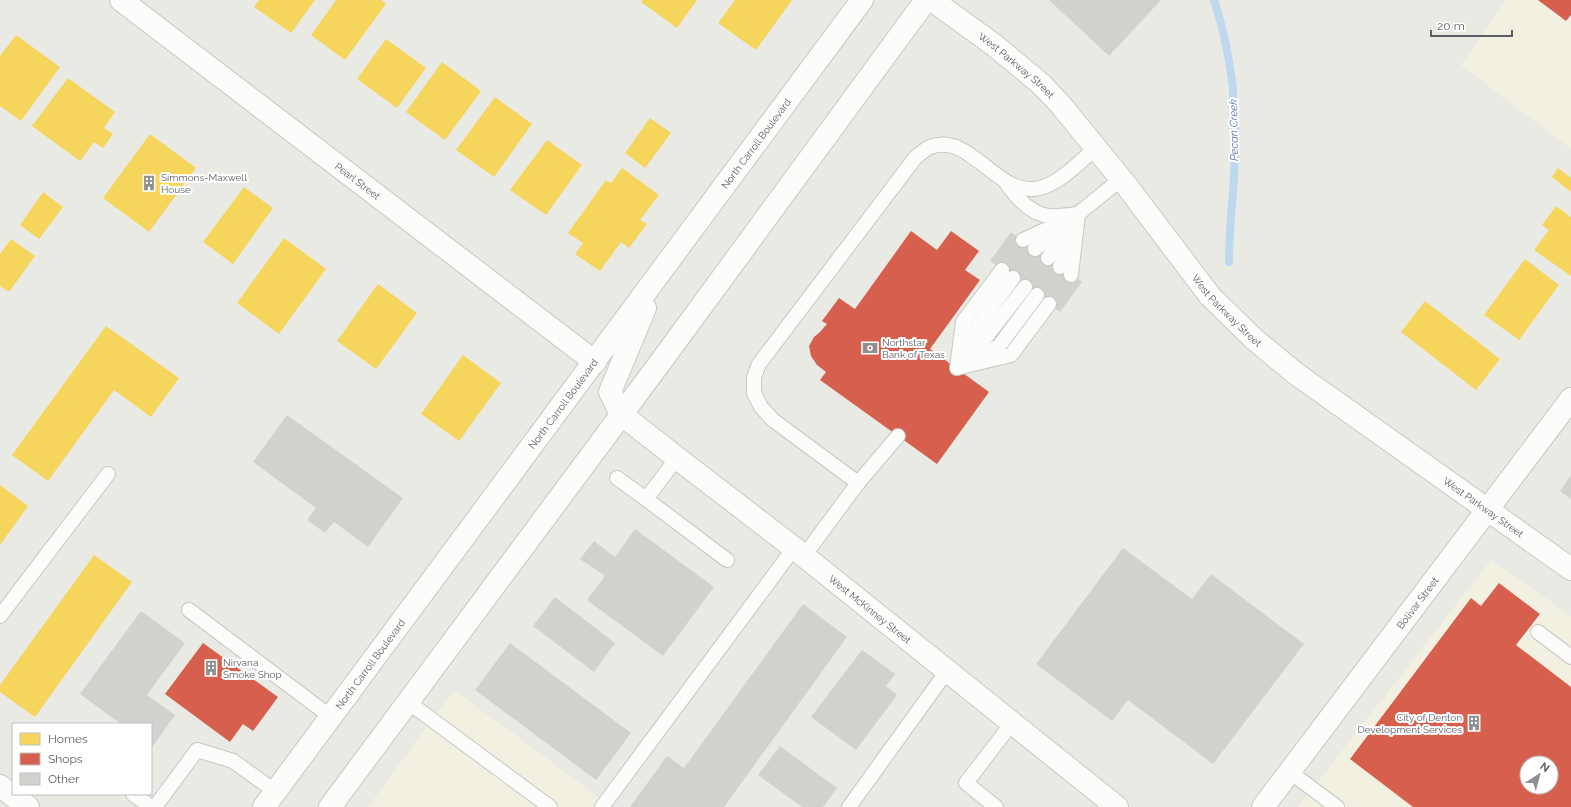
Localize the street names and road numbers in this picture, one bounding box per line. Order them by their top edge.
street label: West Parkway Street [977,30,1057,101]
street label: North Carroll Boulevard [719,96,793,190]
street label: Pearl Street [333,160,383,202]
street label: West Parkway Street [1190,272,1264,349]
street label: North Carroll Boulevard [526,357,600,451]
street label: West Parkway Street [1441,475,1526,539]
street label: West McKinney Street [827,573,914,646]
street label: Bolivar Street [1394,574,1441,631]
street label: North Carroll Boulevard [333,617,407,711]

